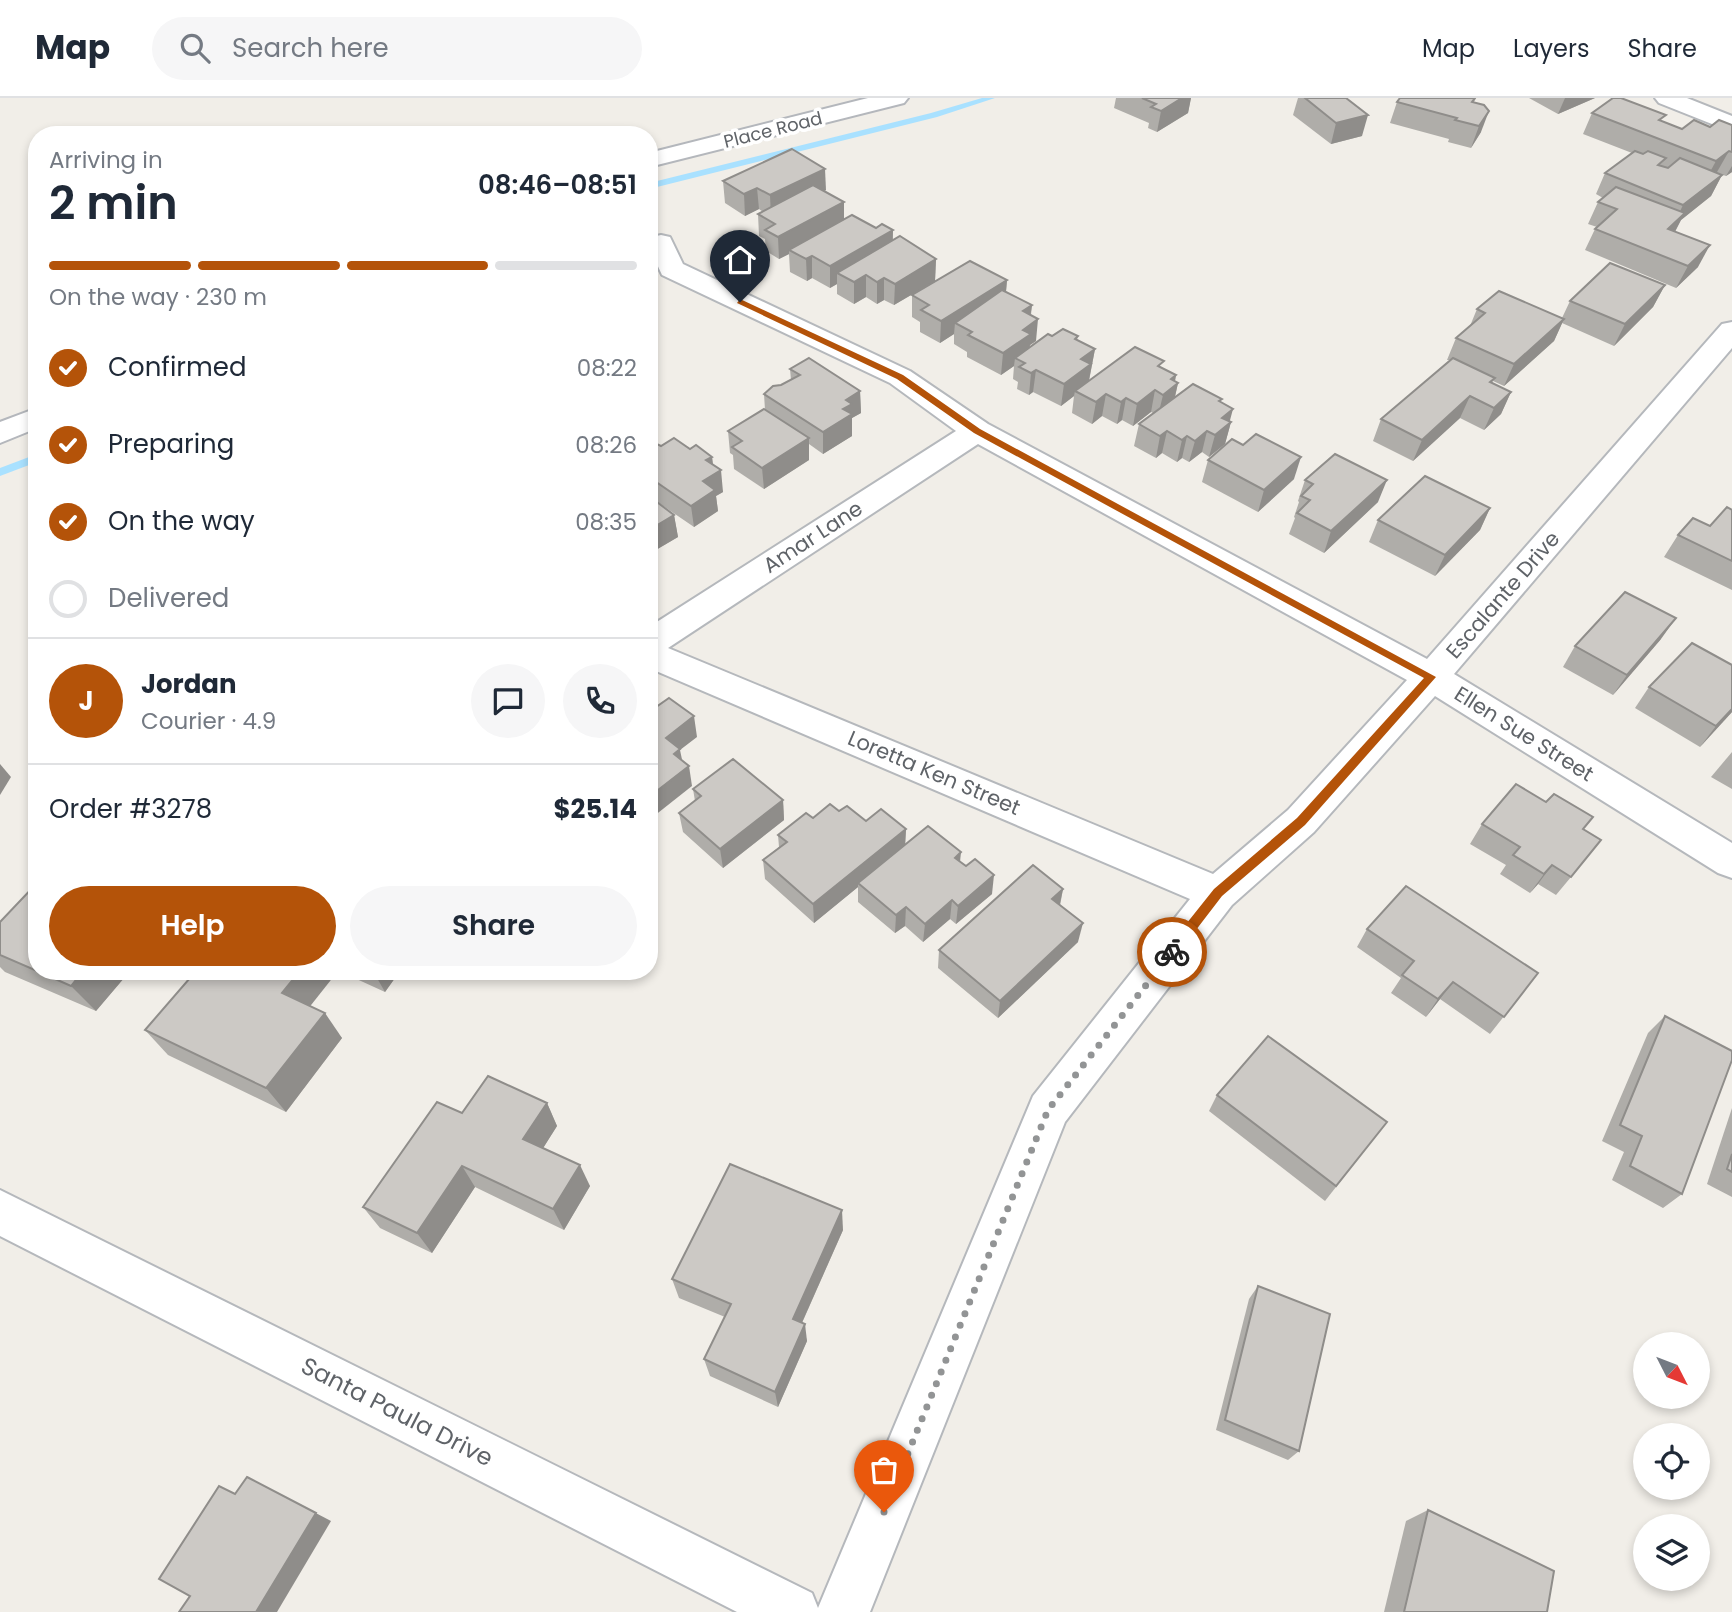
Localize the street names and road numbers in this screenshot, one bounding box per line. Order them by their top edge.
street label: Place Road [721,105,825,154]
street label: Amar Lane [757,494,868,580]
street label: Escalante Drive [1439,525,1566,665]
street label: Ellen Sue Street [1449,679,1599,788]
street label: Loretta Ken Street [844,723,1025,822]
street label: Santa Paula Drive [296,1349,499,1474]

